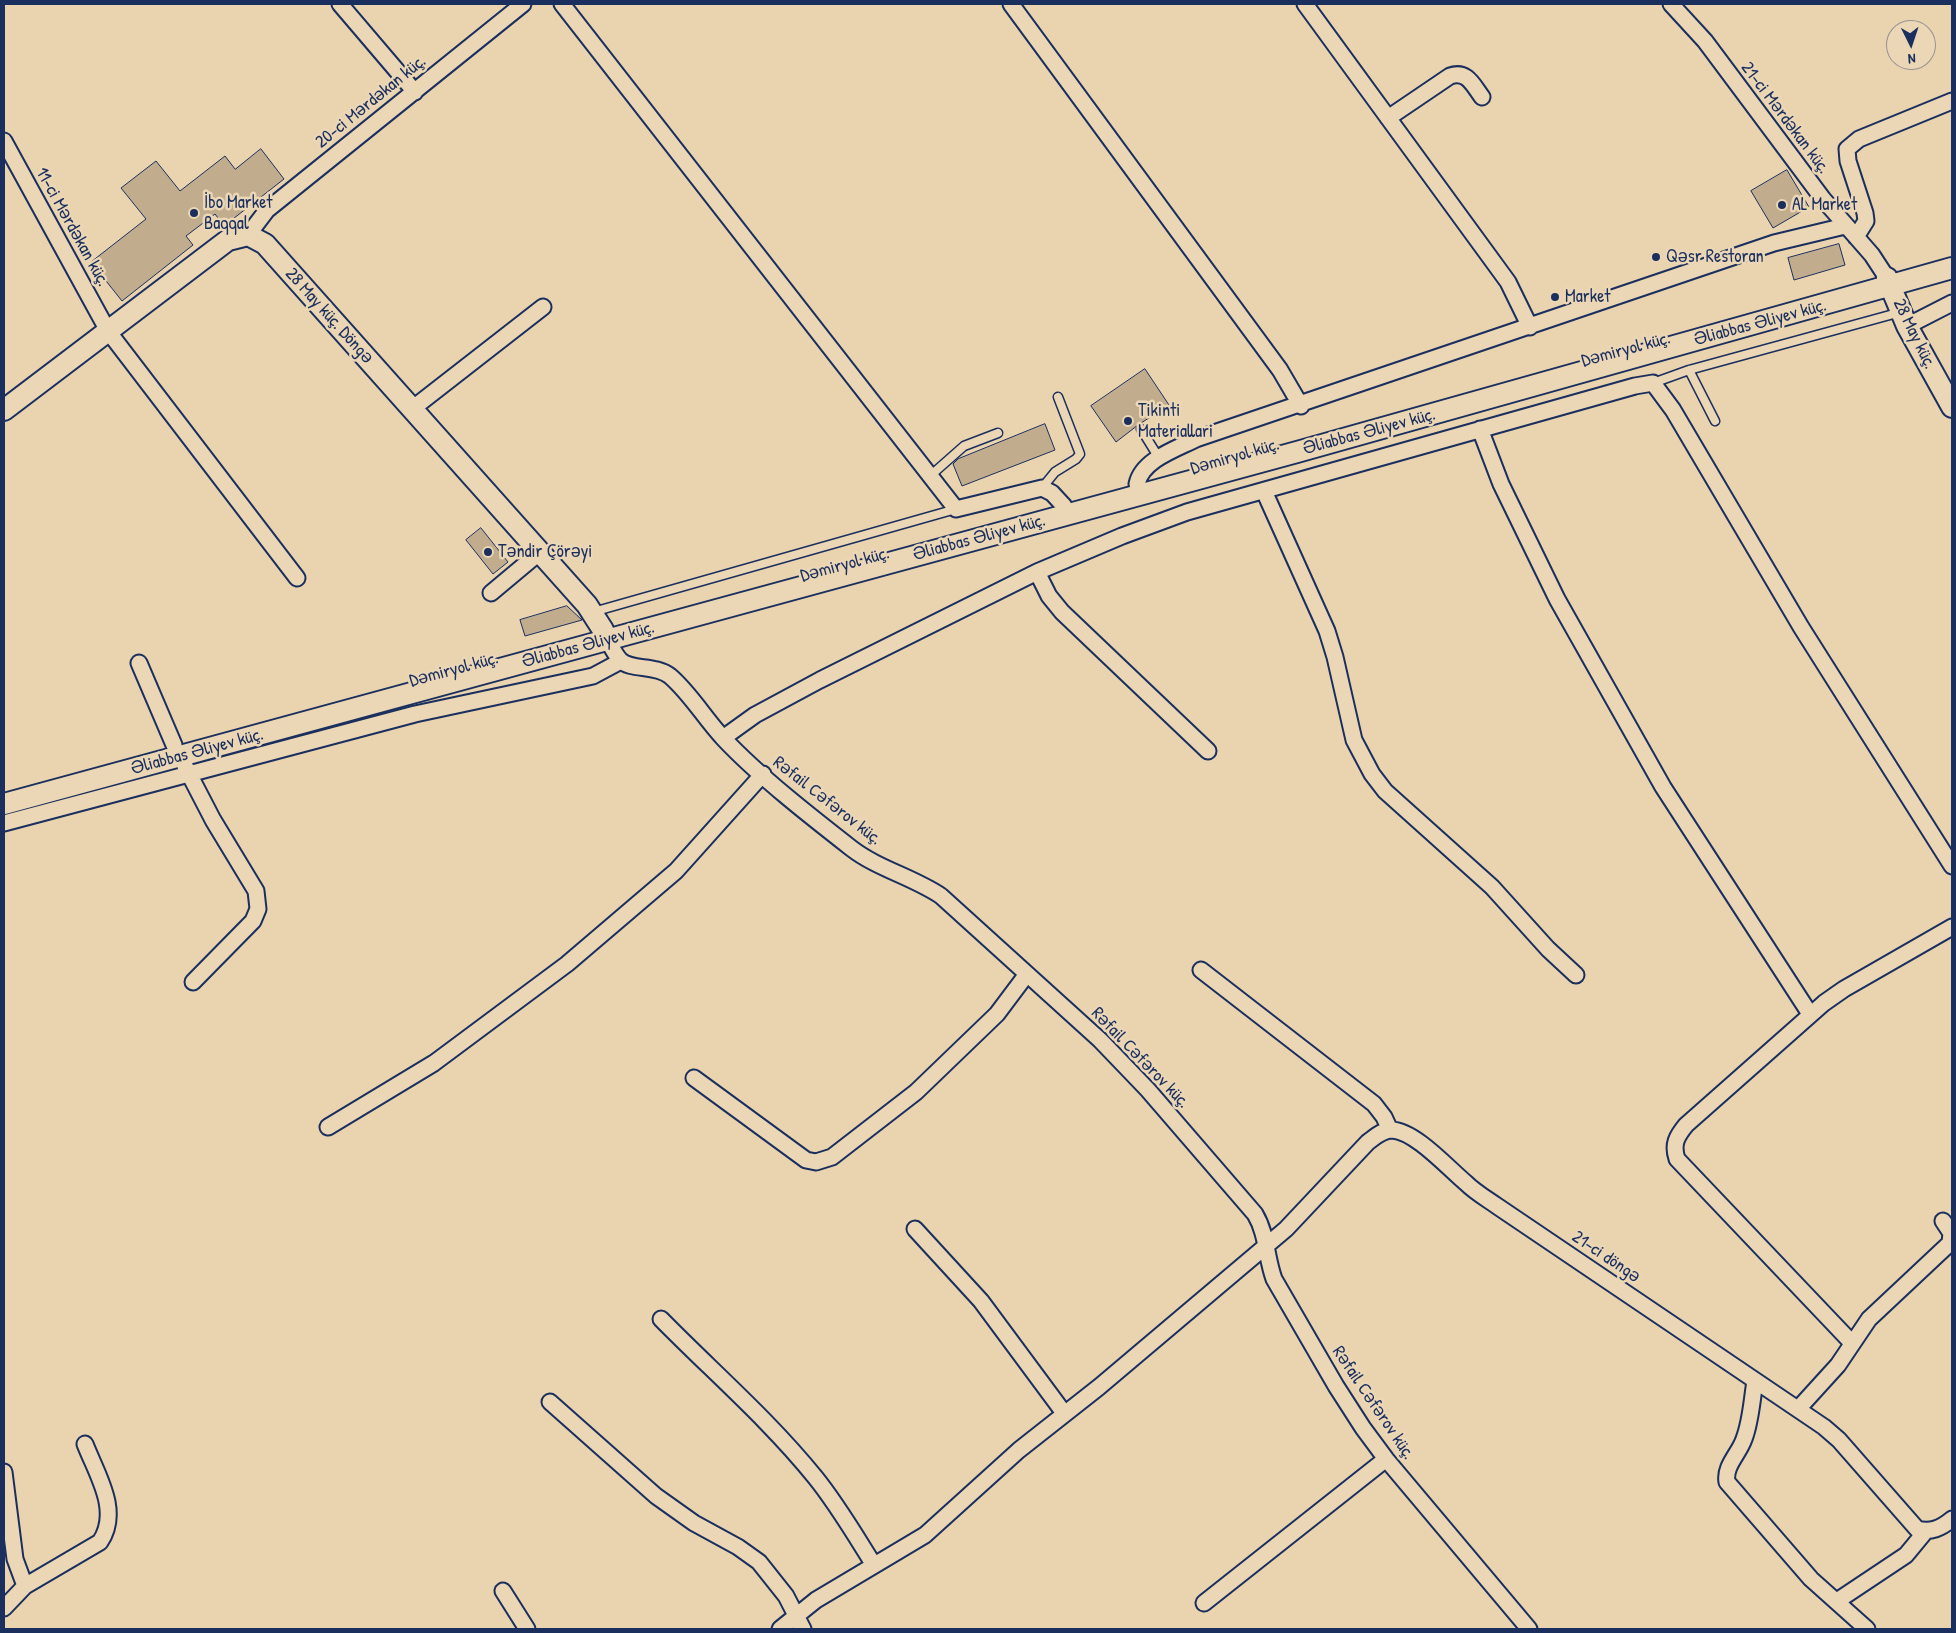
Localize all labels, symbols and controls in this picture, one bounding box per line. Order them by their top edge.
north arrow [1886,20,1936,70]
text: N [1908,50,1916,69]
street label: 20-ci Mərdəkan küç. [311,51,431,153]
street label: 21-ci Mərdəkan küç. [1736,58,1834,178]
street label: 11-ci Mərdəkan küç. [30,164,114,290]
place label: İbo Market Baqqal [204,192,273,234]
place label: AL Market [1792,194,1857,216]
marker: AL Market [1776,199,1788,211]
marker: İbo Market Baqqal [188,207,200,219]
place label: Qəsr Restoran [1666,246,1764,268]
marker: Qəsr Restoran [1650,251,1662,263]
street label: 28 May küç. Döngə [280,264,378,368]
place label: Market [1565,286,1611,308]
marker: Market [1549,291,1561,303]
street label: Əliabbas Əliyev küç. [1691,295,1829,351]
street label: 28 May küç. [1888,295,1940,373]
street label: Dəmiryol küç. [1579,328,1673,372]
place label: Tikinti Materiallari [1138,400,1213,442]
street label: Əliabbas Əliyev küç. [1300,404,1438,460]
marker: Tikinti Materiallari [1122,415,1134,427]
street label: Dəmiryol küç. [1188,434,1282,480]
street label: Əliabbas Əliyev küç. [910,510,1048,566]
place label: Təndir Çörəyi [498,541,592,563]
street label: Dəmiryol küç. [798,543,892,587]
marker: Təndir Çörəyi [482,546,494,558]
street label: Əliabbas Əliyev küç. [519,617,657,673]
street label: Dəmiryol küç. [407,648,501,692]
street label: Əliabbas Əliyev küç. [128,724,266,780]
street label: Rəfail Cəfərov küç. [768,752,886,850]
street label: Rəfail Cəfərov küç. [1086,1003,1194,1113]
street label: 21-ci döngə [1568,1226,1644,1288]
street label: Rəfail Cəfərov küç. [1327,1342,1419,1464]

